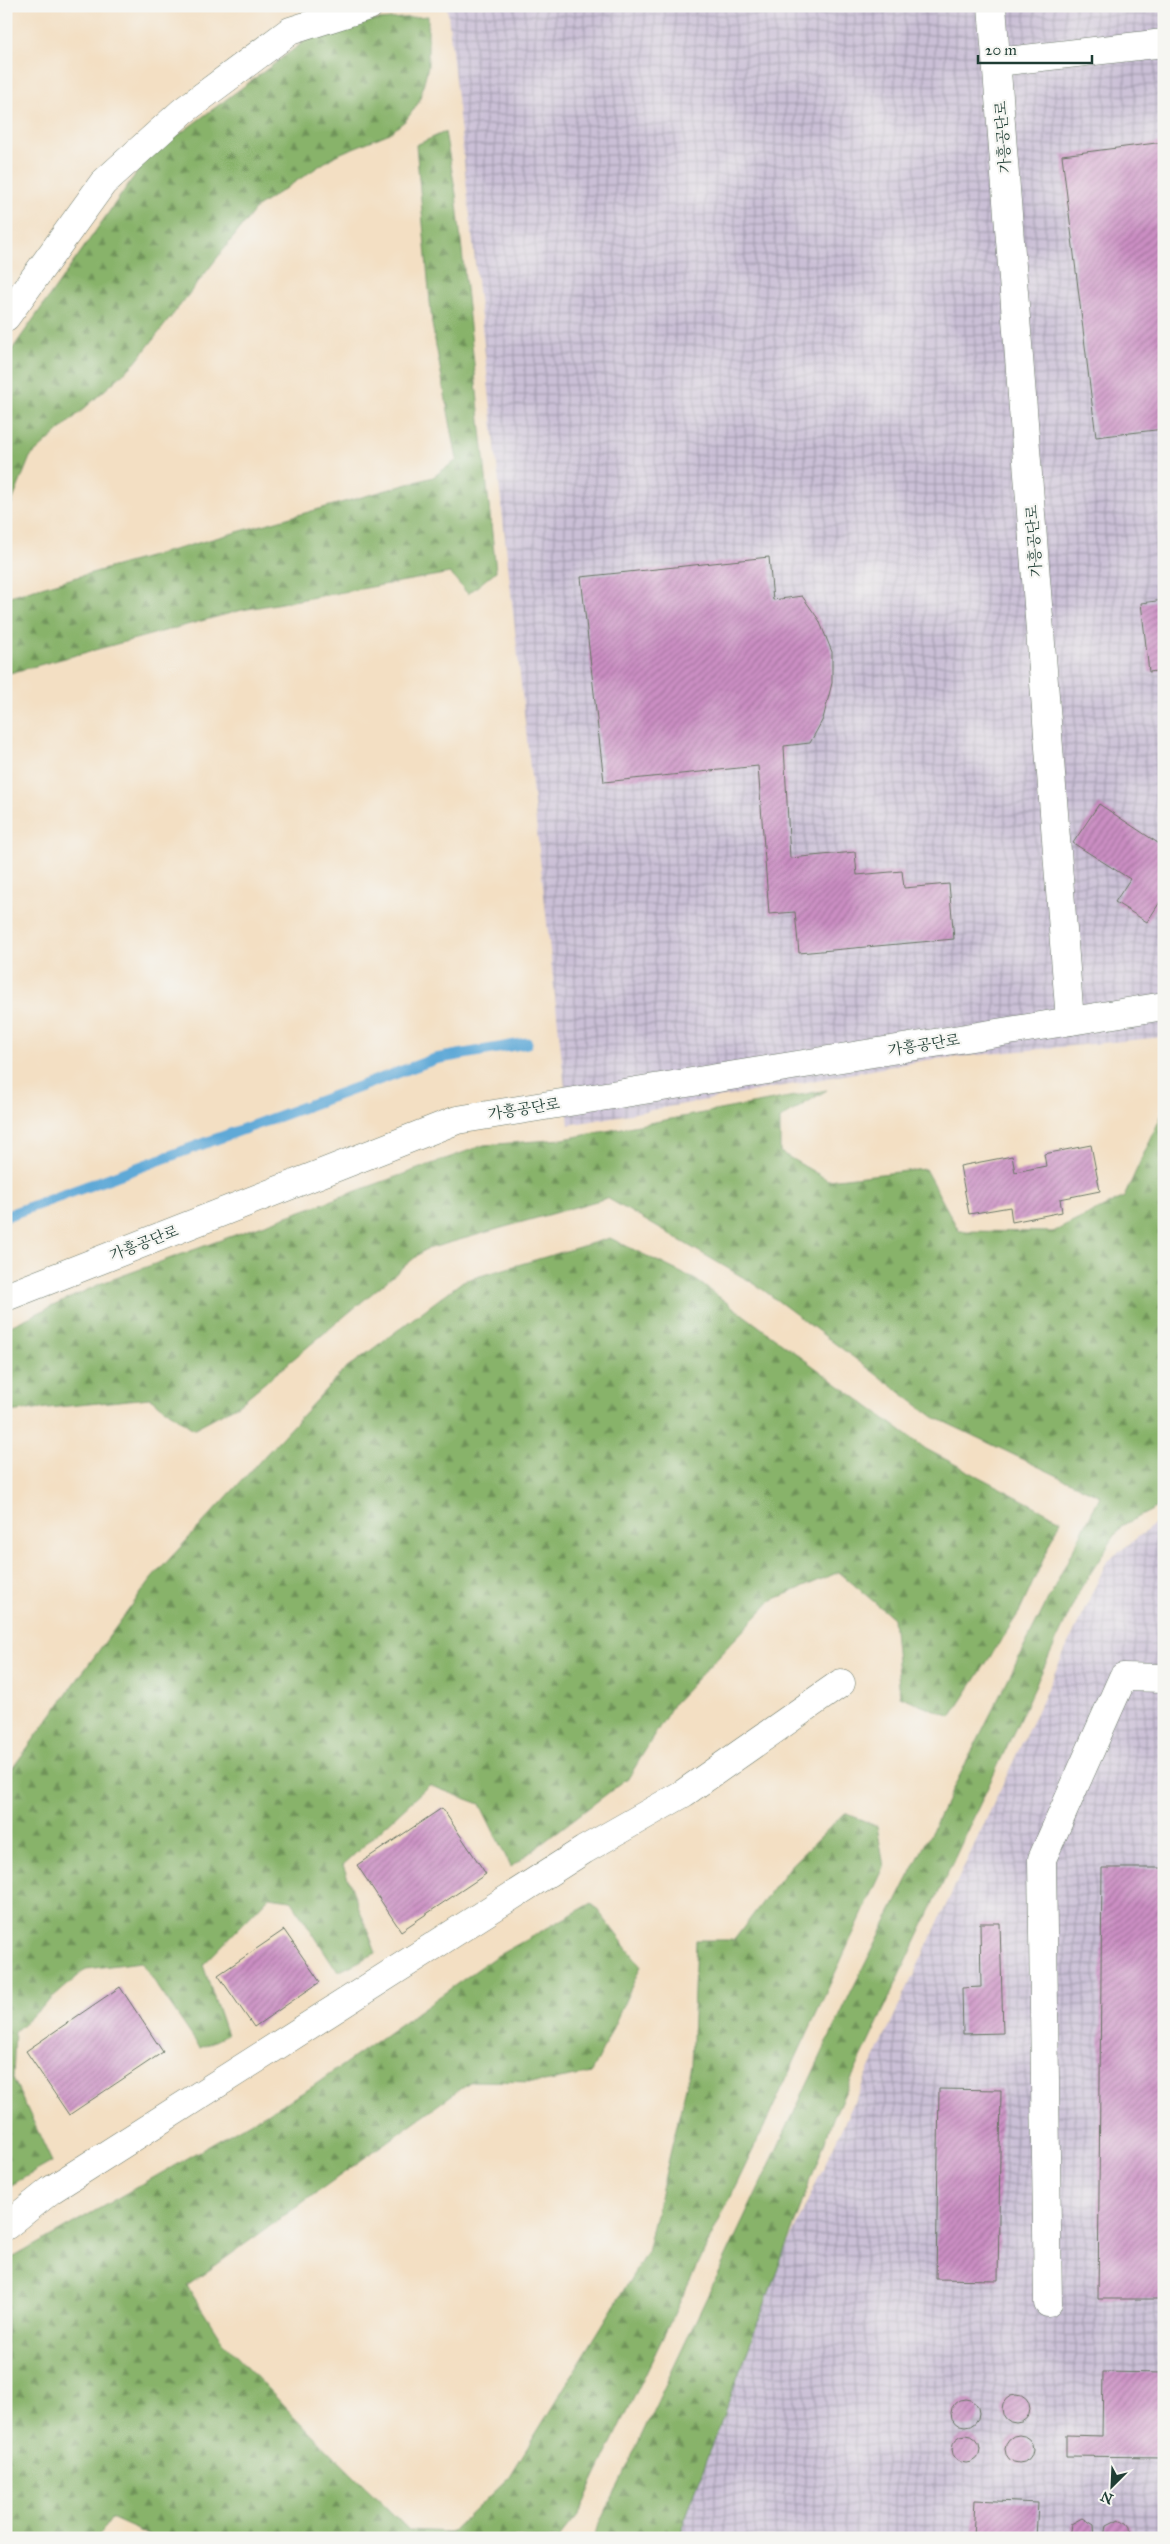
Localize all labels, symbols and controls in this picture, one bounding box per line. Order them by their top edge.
scale bar [978,32,1091,64]
text: 20 m [985,41,1017,59]
street label: 가흥공단로 [991,100,1015,174]
street label: 가흥공단로 [1022,504,1046,578]
street label: 가흥공단로 [887,1030,962,1060]
street label: 가흥공단로 [487,1094,562,1124]
street label: 가흥공단로 [107,1221,182,1264]
north arrow [1088,2462,1138,2512]
text: N [1098,2487,1116,2508]

